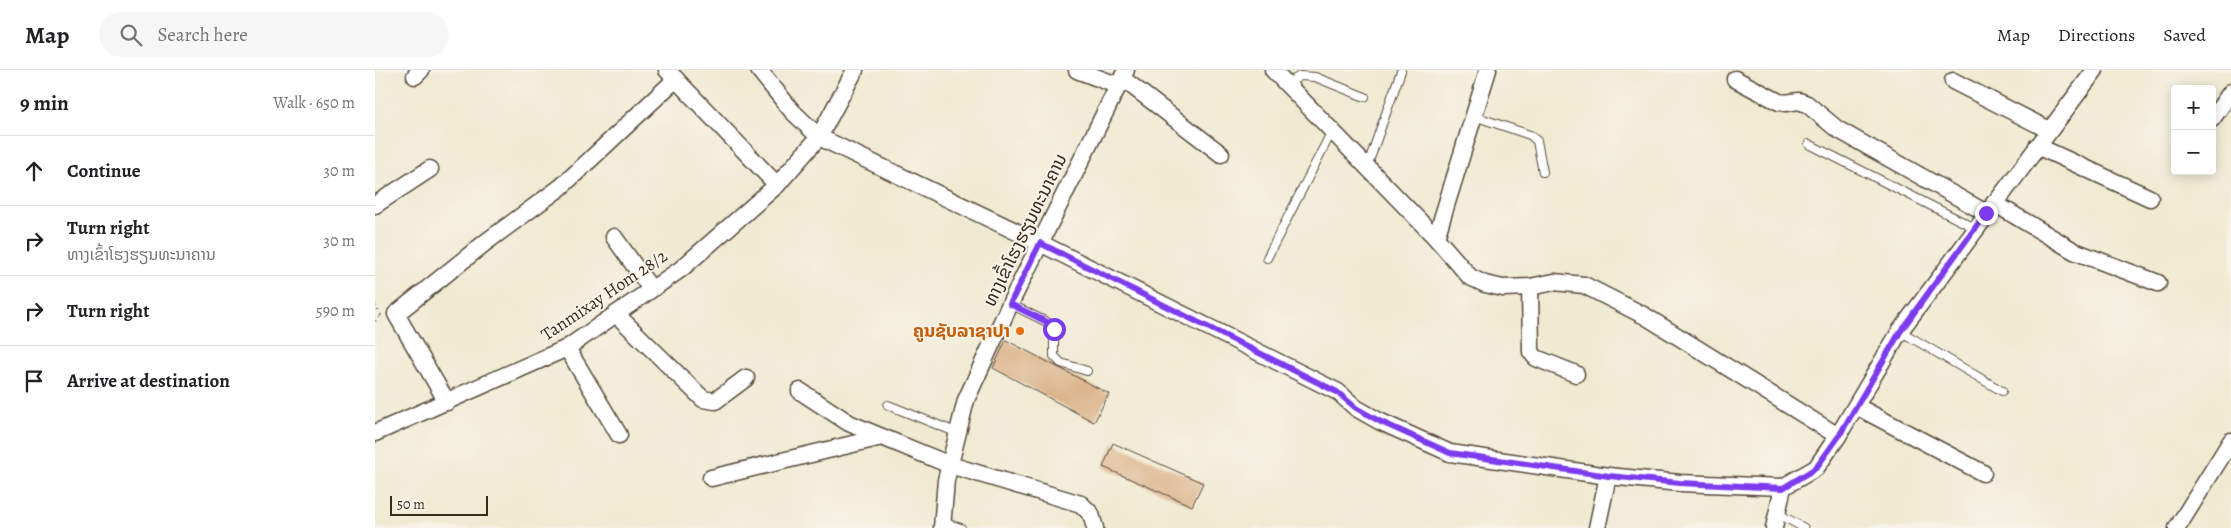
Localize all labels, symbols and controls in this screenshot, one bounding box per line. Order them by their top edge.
search box [99,12,449,57]
text: Map [25,19,69,51]
icon: search [117,21,145,49]
text: Search here [157,22,248,48]
text: Map [1997,23,2030,47]
text: Directions [2058,23,2135,47]
text: Saved [2163,23,2206,47]
map controls [2171,85,2216,175]
button: + [2171,85,2216,130]
text: 9 min [20,89,69,117]
text: Walk · 650 m [273,92,355,114]
button: − [2171,130,2216,175]
street label: ທາງເຂົ້າໂຮງຮຽນທະນາຄານ [977,149,1072,310]
icon: ahead [20,157,48,185]
text: Continue [67,158,141,184]
text: 30 m [323,160,355,182]
route end [1975,202,1998,225]
text: Turn right [67,215,149,241]
icon: right [20,227,48,255]
text: 30 m [323,230,355,252]
text: ທາງເຂົ້າໂຮງຮຽນທະນາຄານ [67,244,216,266]
street label: Tanmixay Hom 28/2 [536,244,672,346]
icon: right [20,297,48,325]
text: Turn right [67,298,149,324]
text: 590 m [316,300,355,322]
route start [1043,318,1066,341]
place label: ຄູນຊັບລາຊາປາ [913,319,1010,343]
marker: ຄູນຊັບລາຊາປາ [1014,325,1026,337]
icon: arrive [20,367,48,395]
text: Arrive at destination [67,368,230,394]
scale bar [390,493,487,516]
text: 50 m [397,495,425,514]

